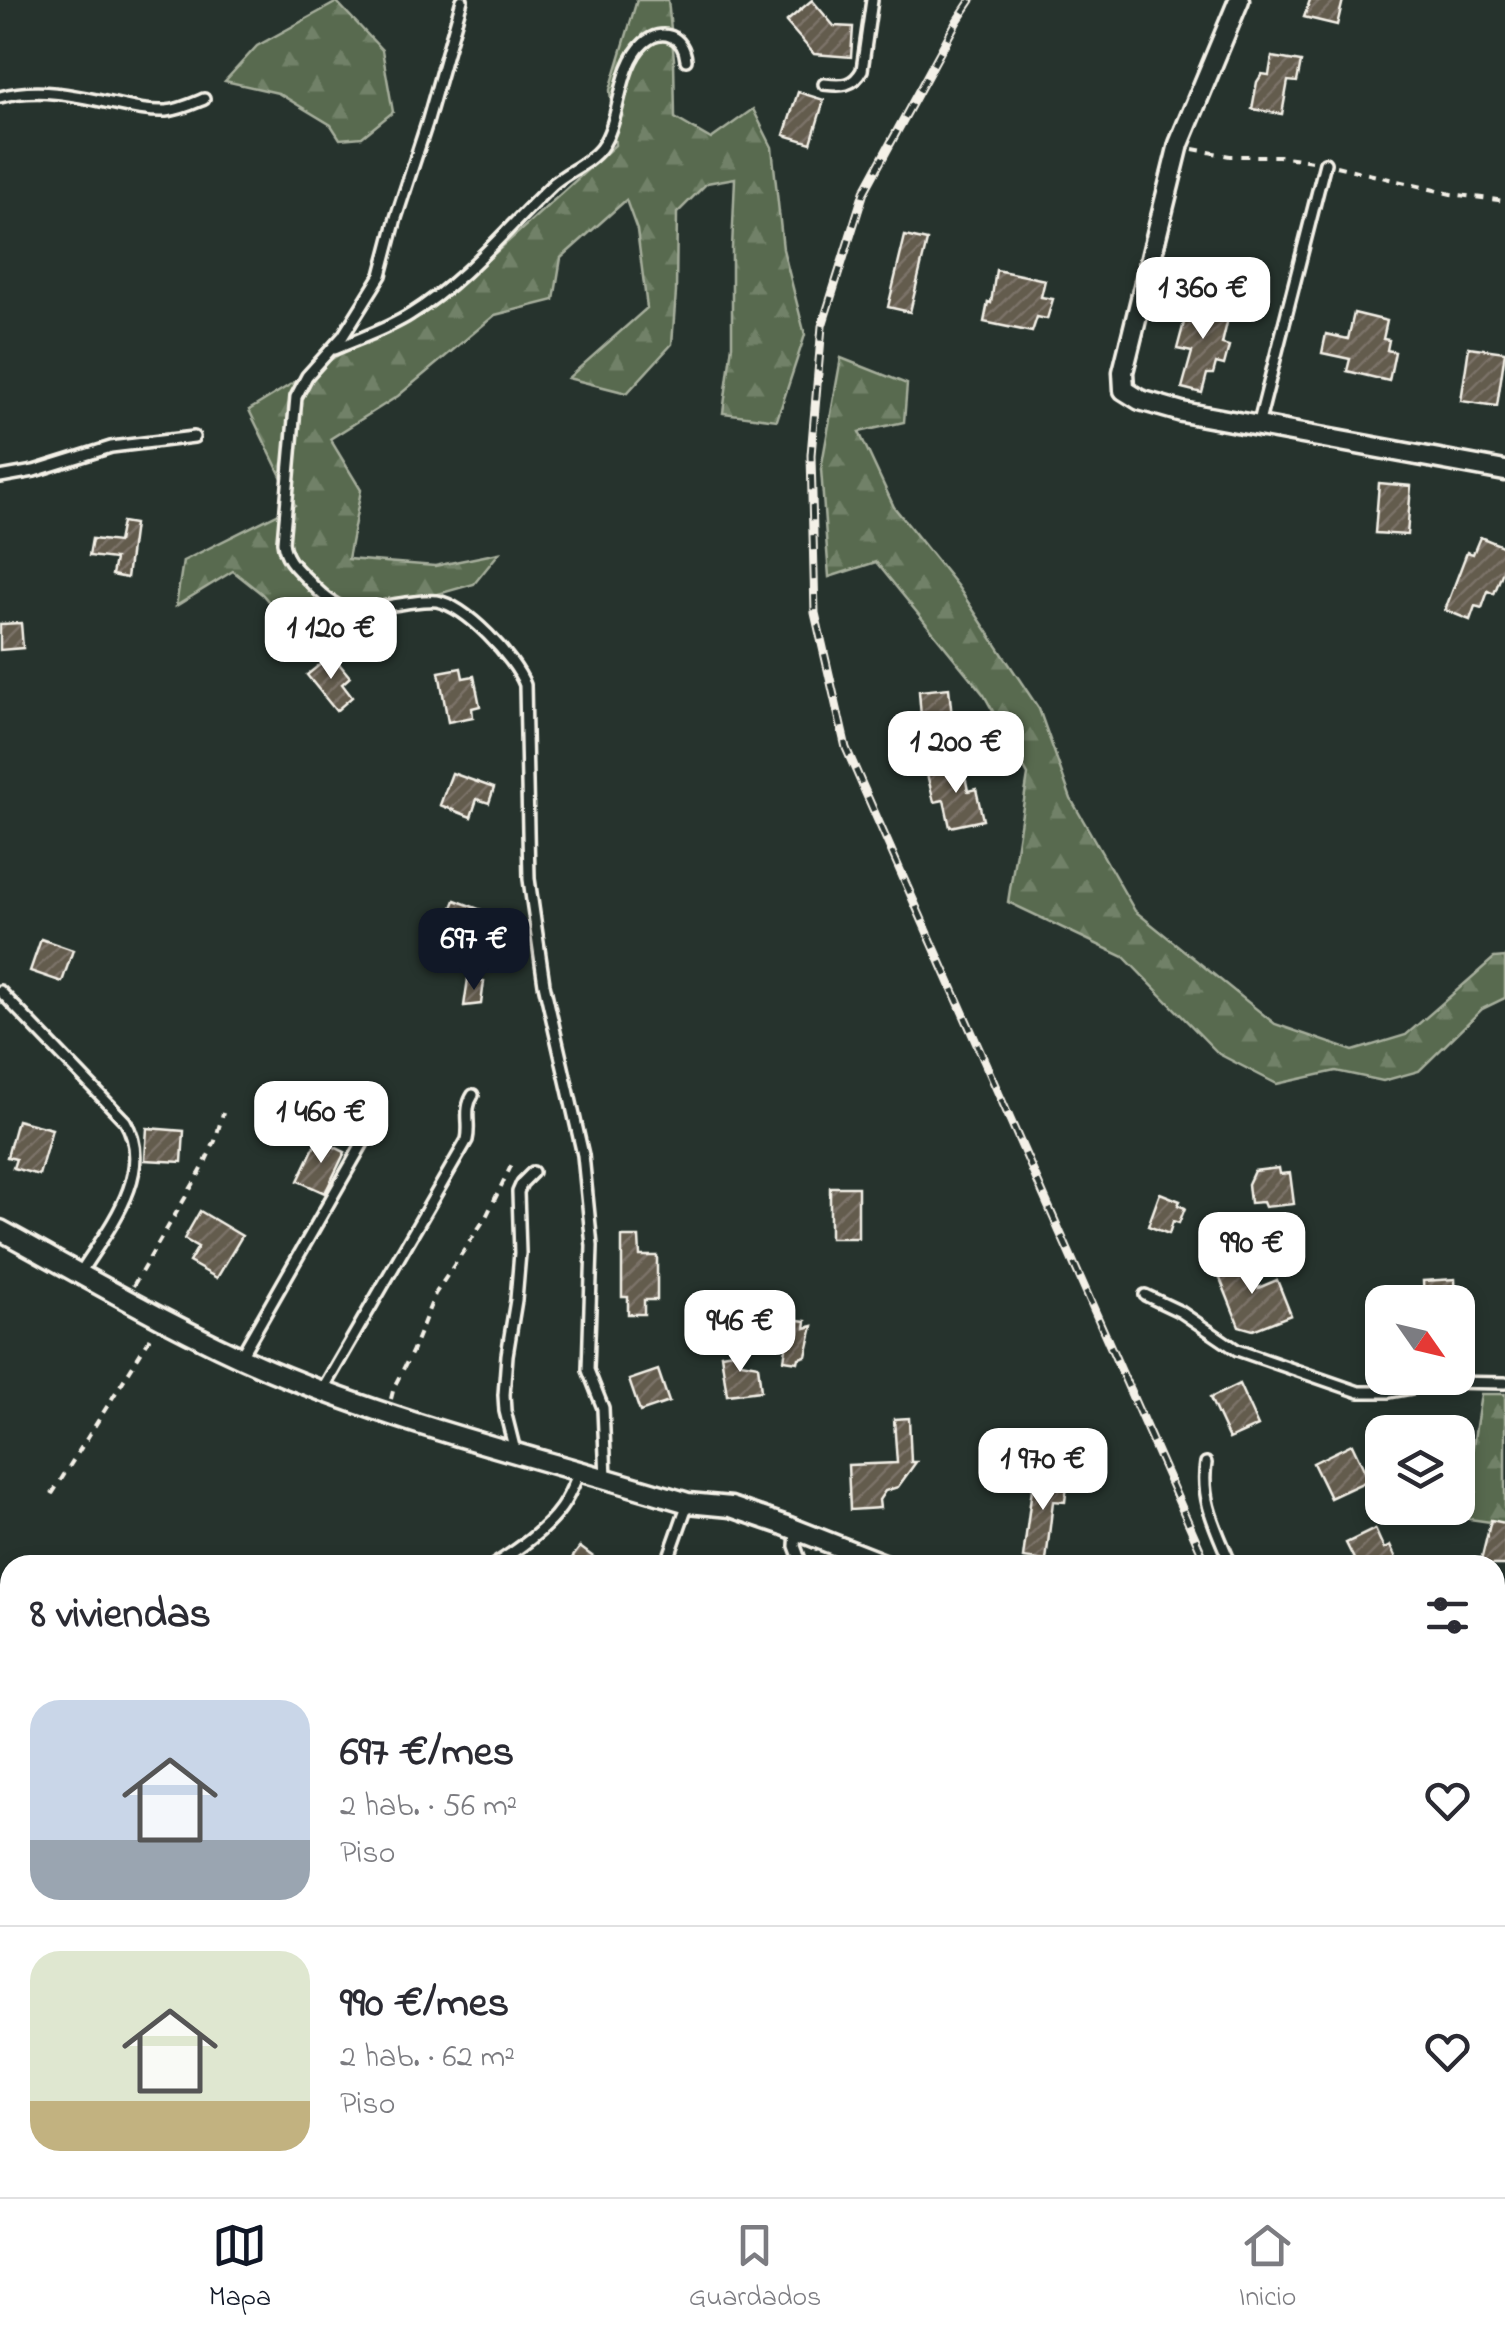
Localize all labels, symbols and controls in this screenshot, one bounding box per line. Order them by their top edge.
pin: 1 360 € [1111,257,1295,342]
text: 1 360 € [1158,266,1248,313]
pin: 1 120 € [239,597,423,682]
text: 1 120 € [287,606,375,653]
pin: 1 200 € [864,711,1048,796]
text: 1 200 € [910,720,1002,767]
pin: 697 € [404,908,544,993]
text: 697 € [440,917,508,964]
pin: 1 460 € [229,1081,413,1166]
text: 1 460 € [276,1090,366,1137]
pin: 990 € [1182,1212,1322,1297]
text: 990 € [1220,1221,1284,1268]
north arrow [1365,1285,1475,1395]
map controls [1365,1285,1475,1525]
pin: 946 € [670,1290,810,1375]
text: 946 € [706,1299,774,1346]
button: layers [1365,1415,1475,1525]
pin: 1 970 € [951,1428,1135,1513]
text: 1 970 € [1000,1437,1086,1484]
text: 8 viviendas [30,1585,211,1646]
icon: filters [1420,1588,1475,1643]
text: 697 €/mes [340,1723,514,1784]
icon: home [110,1740,230,1860]
icon: heart [1420,1773,1475,1828]
text: 2 hab. · 56 m² [340,1784,517,1831]
text: Piso [340,1831,395,1878]
text: 990 €/mes [340,1974,509,2035]
icon: home [110,1991,230,2111]
icon: heart [1420,2024,1475,2079]
text: 2 hab. · 62 m² [340,2035,515,2082]
text: Piso [340,2082,395,2129]
tab: Mapa [209,2218,271,2319]
tab: Guardados [689,2218,821,2319]
tab: Inicio [1239,2218,1296,2319]

